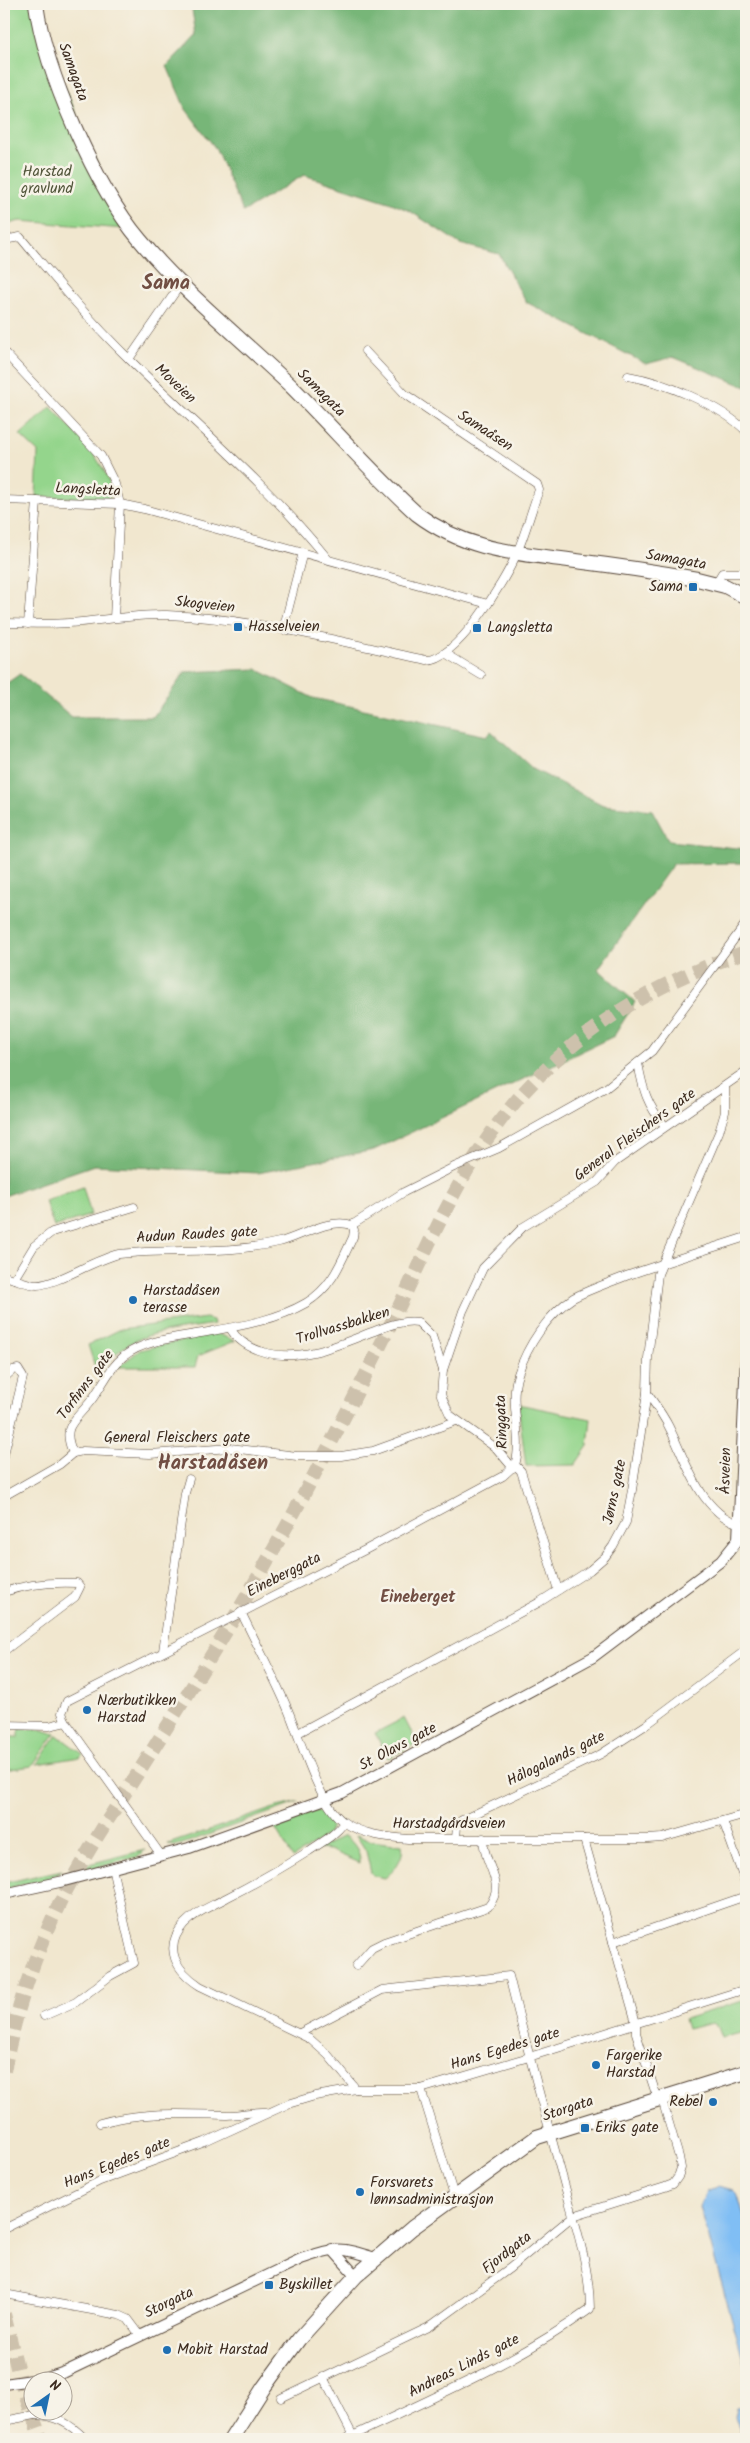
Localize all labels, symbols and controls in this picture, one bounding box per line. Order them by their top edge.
street label: Samagata [51,39,95,105]
park label: Harstad gravlund [20,160,73,201]
district label: Sama [142,268,190,300]
street label: Moveien [149,358,201,410]
street label: Samagata [291,363,351,423]
street label: Samaåsen [452,404,518,458]
street label: Langsletta [55,476,121,504]
street label: Samagata [644,543,708,577]
place label: Sama [649,575,683,599]
marker: Sama [687,581,699,593]
street label: Skogveien [174,590,236,620]
place label: Hasselveien [248,615,320,639]
place label: Langsletta [487,616,553,640]
marker: Hasselveien [232,621,244,633]
marker: Langsletta [471,622,483,634]
street label: General Fleischers gate [569,1082,701,1188]
street label: Audun Raudes gate [136,1220,258,1250]
place label: Harstadåsen terasse [143,1279,220,1320]
marker: Harstadåsen terasse [127,1294,139,1306]
street label: Trollvassbakken [293,1300,393,1352]
street label: Torfinns gate [51,1345,121,1425]
street label: Ringgata [489,1394,515,1450]
street label: General Fleischers gate [104,1426,250,1450]
street label: Åsveien [714,1447,738,1495]
district label: Harstadåsen [158,1448,268,1480]
street label: Jørns gate [596,1457,634,1527]
street label: Eineberggata [243,1546,325,1604]
district label: Eineberget [380,1585,456,1610]
place label: Nærbutikken Harstad [97,1689,177,1730]
marker: Nærbutikken Harstad [81,1704,93,1716]
street label: St Olavs gate [355,1716,441,1778]
street label: Hålogalands gate [503,1725,610,1793]
street label: Harstadgårdsveien [392,1812,506,1836]
street label: Hans Egedes gate [447,2021,563,2077]
place label: Fargerike Harstad [606,2044,662,2085]
marker: Fargerike Harstad [590,2059,602,2071]
street label: Storgata [539,2089,597,2129]
place label: Rebel [669,2090,703,2114]
marker: Rebel [707,2096,719,2108]
place label: Eriks gate [595,2116,659,2140]
marker: Eriks gate [579,2122,591,2134]
street label: Hans Egedes gate [60,2131,174,2195]
place label: Forsvarets lønnsadministrasjon [370,2171,494,2212]
marker: Forsvarets lønnsadministrasjon [354,2186,366,2198]
street label: Fjordgata [477,2226,537,2280]
place label: Byskillet [279,2273,333,2297]
marker: Byskillet [263,2279,275,2291]
street label: Storgata [140,2281,198,2325]
street label: Andreas Linds gate [404,2327,524,2404]
place label: Mobit Harstad [177,2338,268,2362]
marker: Mobit Harstad [161,2344,173,2356]
north arrow [22,2370,72,2420]
text: N [45,2374,64,2398]

